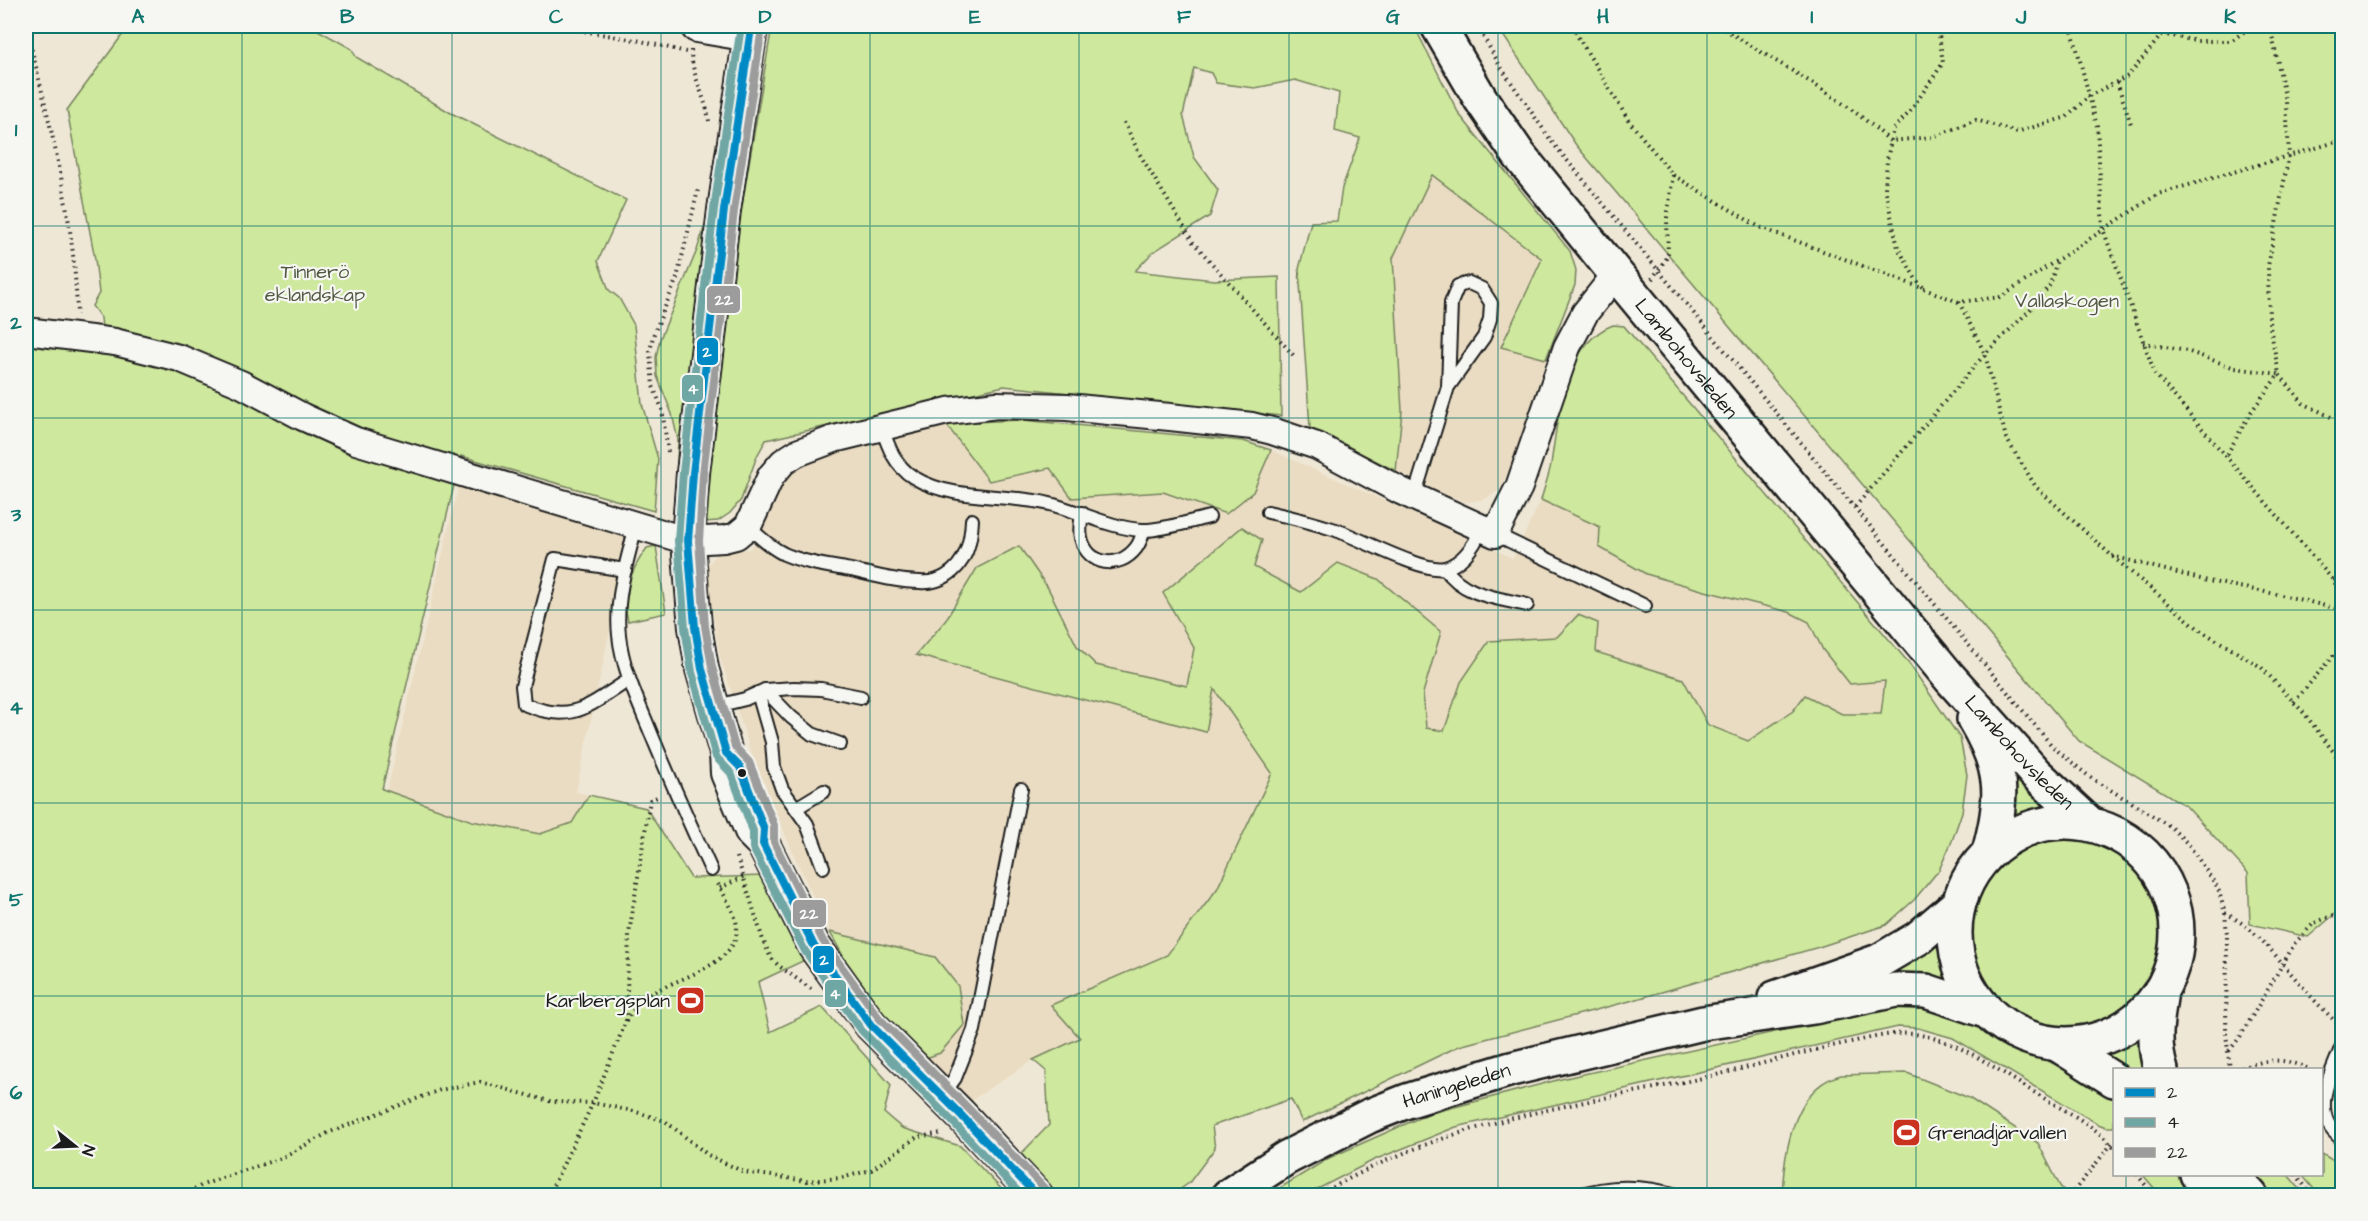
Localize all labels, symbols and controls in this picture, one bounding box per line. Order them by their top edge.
text: A [132,3,145,31]
text: B [340,3,355,31]
text: C [549,3,564,31]
text: D [759,3,772,31]
text: E [969,3,981,31]
text: F [1177,3,1192,31]
text: G [1386,3,1400,31]
text: H [1597,3,1609,31]
text: I [1810,3,1814,31]
text: J [2015,3,2027,31]
text: K [2224,3,2237,31]
text: 1 [15,116,18,144]
park label: Tinnerö eklandskap [265,258,365,309]
line badge: 22 [706,285,741,314]
park label: Vallaskogen [2015,287,2119,316]
text: 22 [714,289,734,311]
street label: Lambohovsleden [1628,293,1744,425]
text: 2 [9,309,22,337]
line badge: 2 [696,337,719,366]
text: 2 [701,341,712,363]
line badge: 4 [681,374,704,403]
text: 4 [688,378,699,400]
text: 3 [10,501,22,529]
street label: Lambohovsleden [1958,689,2080,816]
text: 4 [9,694,23,722]
unlabelled marker [736,767,748,779]
text: 5 [9,886,24,914]
line badge: 22 [792,899,827,928]
text: 22 [799,903,819,925]
line badge: 2 [812,945,835,974]
text: 2 [818,949,829,971]
line badge: 4 [824,979,847,1008]
text: 4 [830,983,841,1005]
sports icon: Karlbergsplan [675,985,707,1017]
place label: Karlbergsplan [546,987,670,1016]
street label: Haningeleden [1399,1056,1514,1116]
legend [2113,1068,2323,1176]
text: 6 [10,1079,23,1107]
text: 2 [2167,1080,2178,1105]
text: 4 [2167,1110,2179,1135]
north arrow [45,1116,105,1176]
sports icon: Grenadjärvallen [1891,1117,1923,1149]
place label: Grenadjärvallen [1928,1119,2067,1147]
text: 22 [2167,1140,2188,1165]
text: N [76,1142,100,1158]

